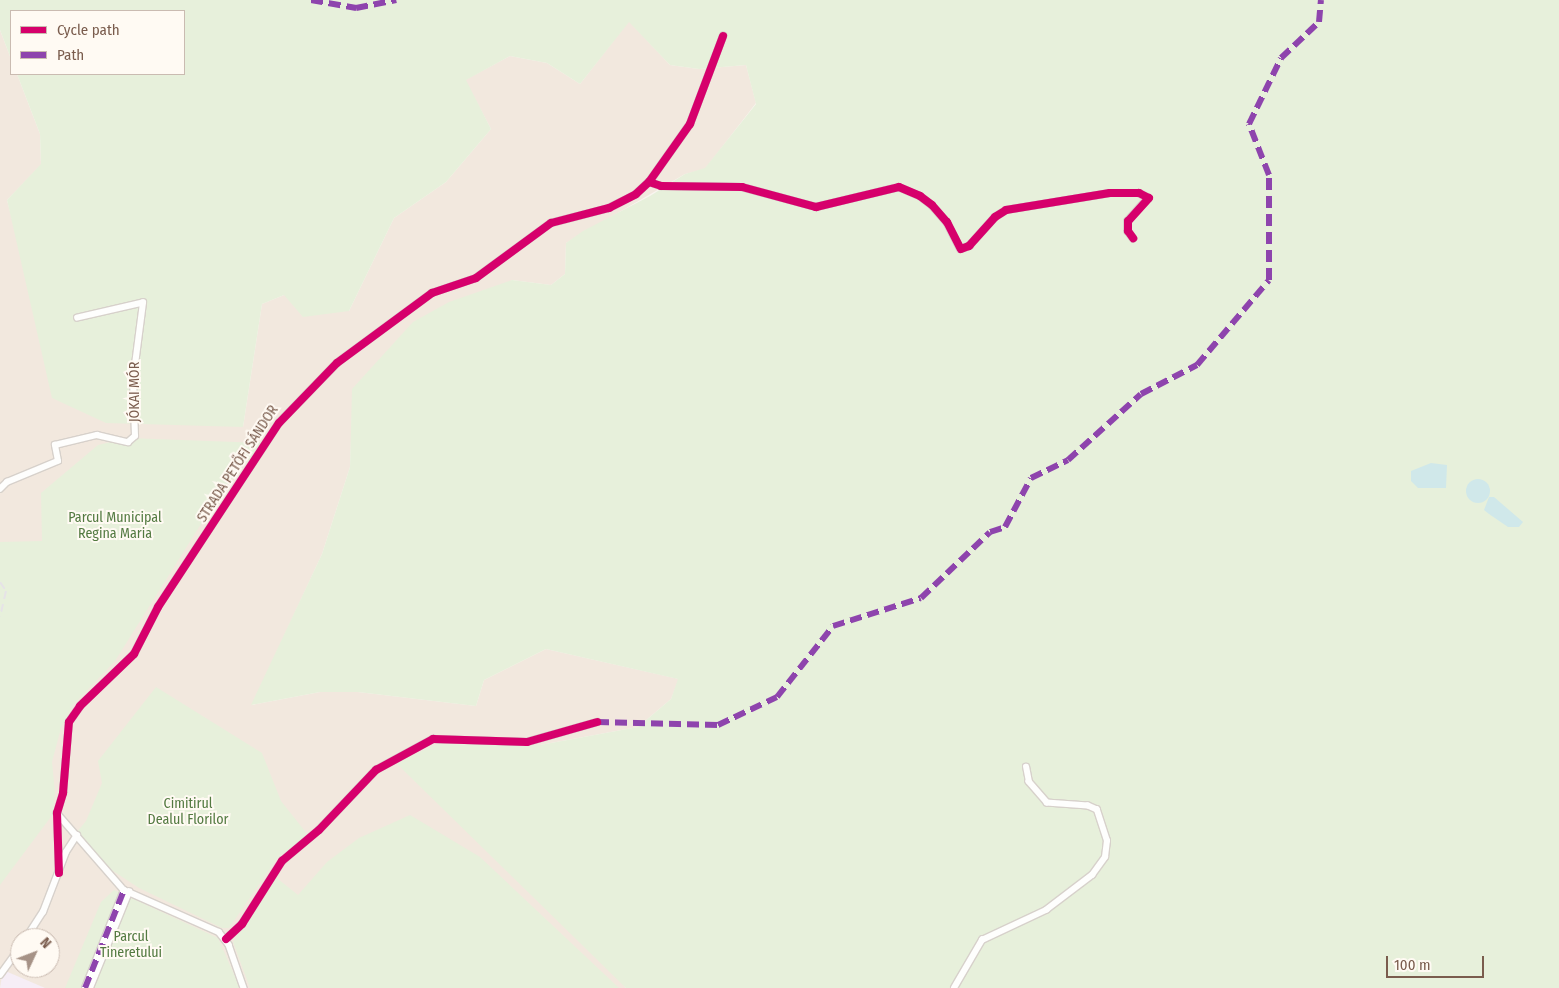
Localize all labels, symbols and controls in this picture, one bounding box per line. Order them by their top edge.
legend [10,10,185,75]
text: Cycle path [57,21,120,39]
text: Path [57,46,84,64]
street label: JÓKAI MÓR [127,362,143,422]
street label: STRADA PETŐFI SÁNDOR [194,402,282,526]
park label: Parcul Municipal Regina Maria [68,510,162,542]
park label: Cimitirul Dealul Florilor [148,796,228,829]
north arrow [10,928,60,978]
park label: Parcul Tineretului [100,929,162,962]
text: N [37,934,55,952]
scale bar [1389,946,1486,978]
text: 100 m [1394,956,1431,974]

